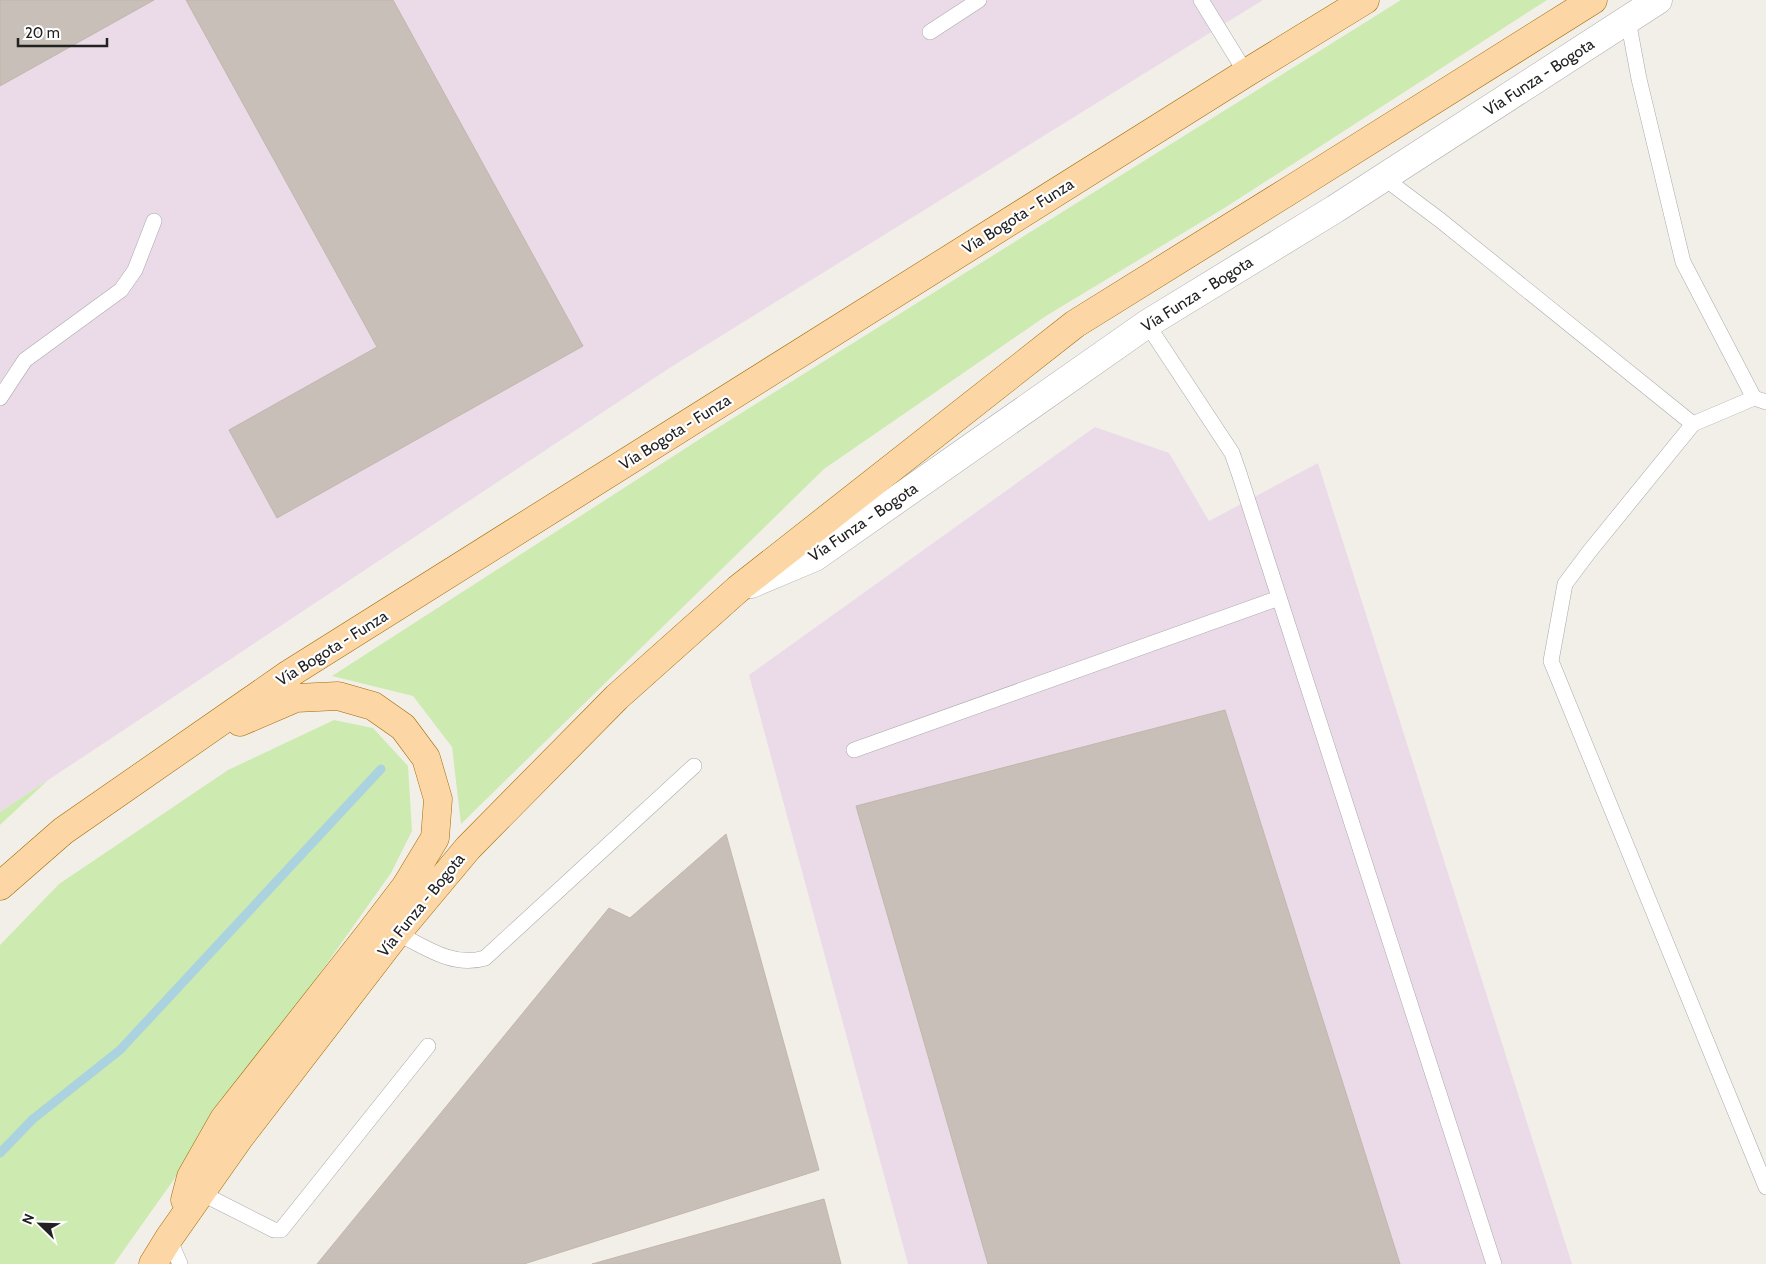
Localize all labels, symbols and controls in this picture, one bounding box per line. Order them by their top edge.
scale bar [18,15,106,47]
text: 20 m [25,24,60,42]
street label: Vía Funza - Bogota [1480,34,1598,120]
street label: Vía Bogota - Funza [959,174,1077,258]
street label: Vía Funza - Bogota [1138,252,1256,336]
street label: Vía Bogota - Funza [616,390,734,474]
street label: Vía Funza - Bogota [805,478,921,566]
street label: Vía Bogota - Funza [273,606,391,690]
street label: Vía Funza - Bogota [373,849,469,961]
north arrow [15,1199,65,1249]
text: N [18,1211,38,1227]

